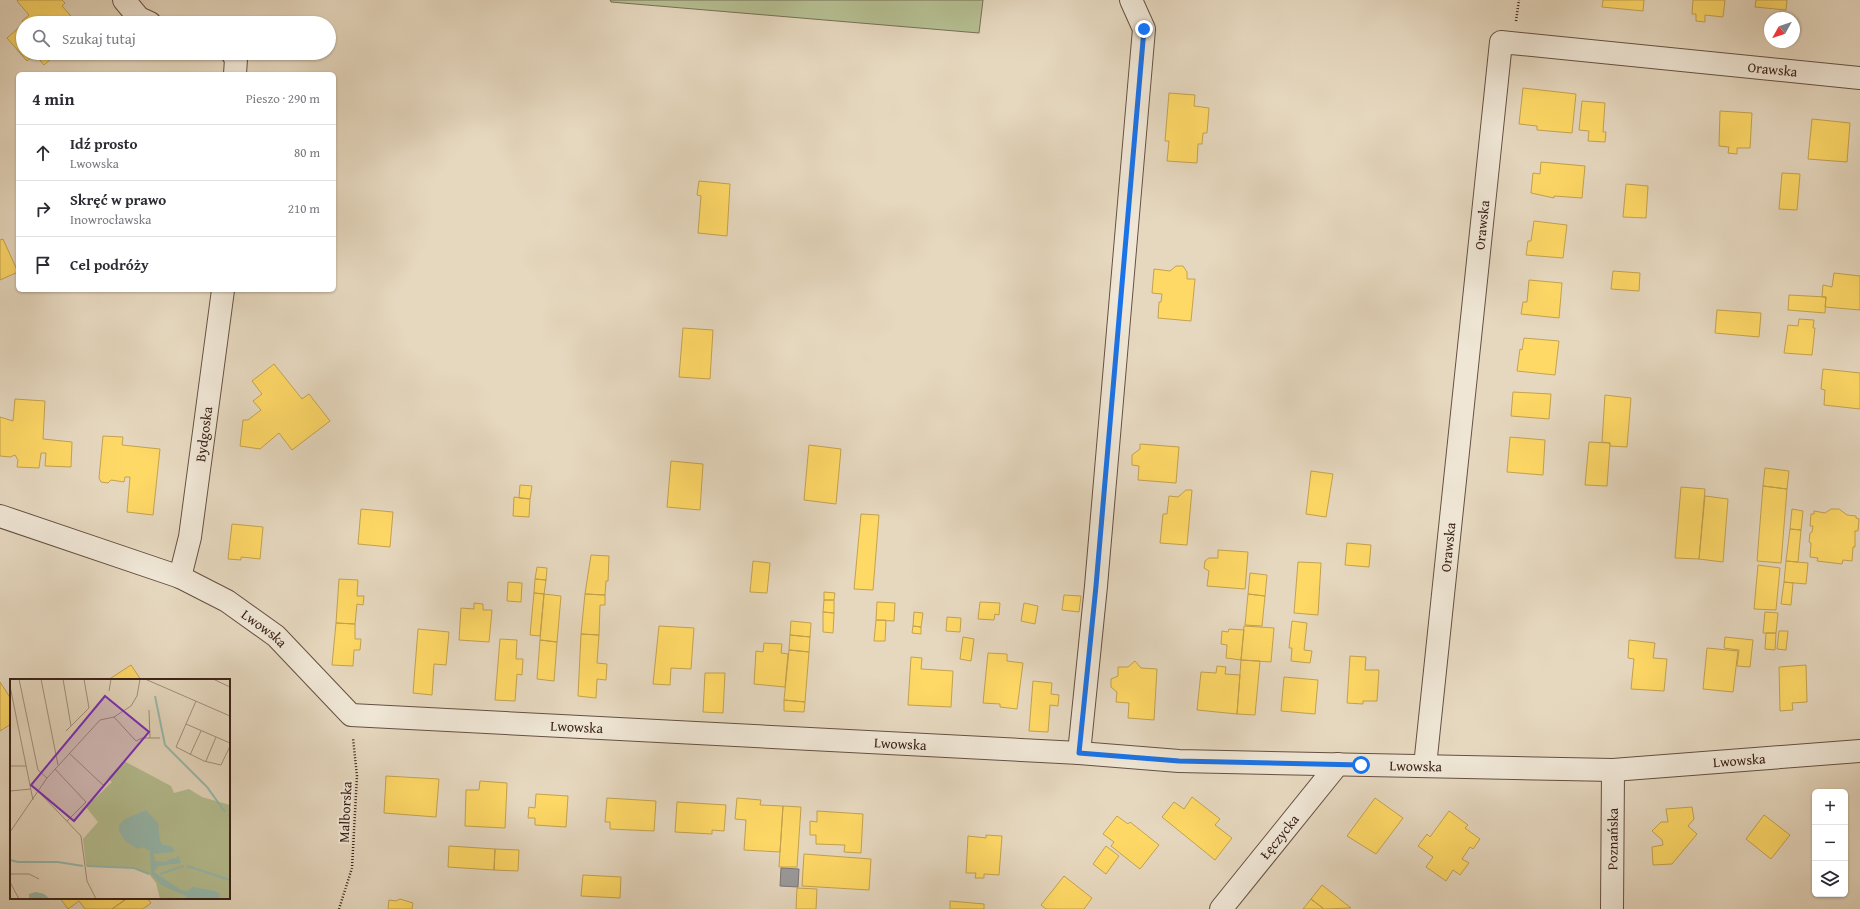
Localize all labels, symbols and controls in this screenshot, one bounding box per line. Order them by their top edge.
north arrow [1764,12,1800,48]
search box [16,16,336,60]
route end [1135,20,1153,38]
icon: search [30,27,52,49]
text: Szukaj tutaj [62,28,136,49]
street label: Orawska [1747,57,1799,82]
text: 4 min [32,86,74,111]
text: Pieszo · 290 m [246,89,320,108]
text: Idź prosto [70,133,137,154]
icon: ahead [32,142,54,164]
text: 80 m [294,143,320,162]
text: Lwowska [70,154,119,173]
text: Skręć w prawo [70,189,166,210]
icon: right [32,198,54,220]
text: 210 m [288,199,320,218]
street label: Orawska [1469,199,1494,251]
text: Inowrocławska [70,210,151,229]
icon: arrive [32,254,54,276]
text: Cel podróży [70,254,149,275]
street label: Bydgoska [190,405,217,463]
street label: Orawska [1435,521,1461,573]
street label: Lwowska [237,604,292,652]
inset map [10,679,230,899]
street label: Lwowska [550,715,604,738]
street label: Lwowska [873,732,928,755]
street label: Lwowska [1712,748,1767,772]
street label: Lwowska [1389,755,1443,776]
route start [1352,756,1370,774]
street label: Malborska [333,780,357,843]
map controls [1812,789,1848,897]
button: + [1812,789,1848,825]
street label: Poznańska [1602,807,1623,870]
street label: Łęczycka [1255,810,1304,863]
button: − [1812,825,1848,861]
button: layers [1812,861,1848,897]

